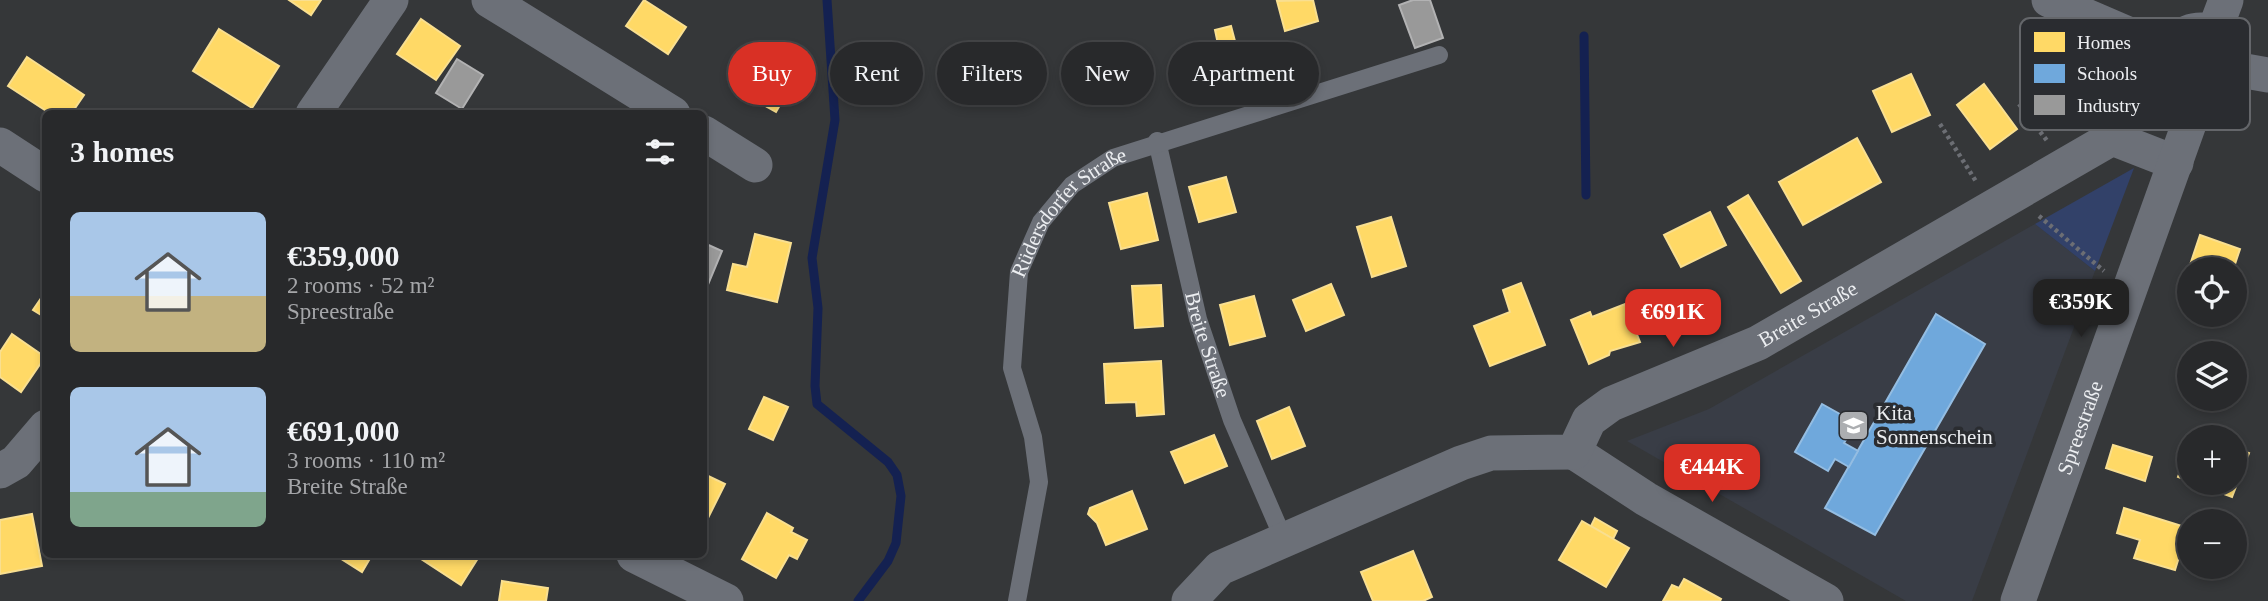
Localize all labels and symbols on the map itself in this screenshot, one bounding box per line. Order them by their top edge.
legend [2020,18,2250,130]
text: Homes [2077,32,2131,53]
text: Schools [2077,63,2137,84]
text: Industry [2077,95,2141,116]
street label: Rüdersdorfer Straße [1006,143,1129,281]
street label: Breite Straße [1754,276,1862,352]
pin: €359K [2032,280,2130,339]
street label: Breite Straße [1180,289,1236,401]
pin: €691K [1624,290,1722,349]
street label: Spreestraße [2052,378,2108,478]
place label: Kita Sonnenschein [1876,401,1993,449]
school or university icon: Kita Sonnenschein [1836,408,1870,442]
pin: €444K [1663,444,1761,504]

